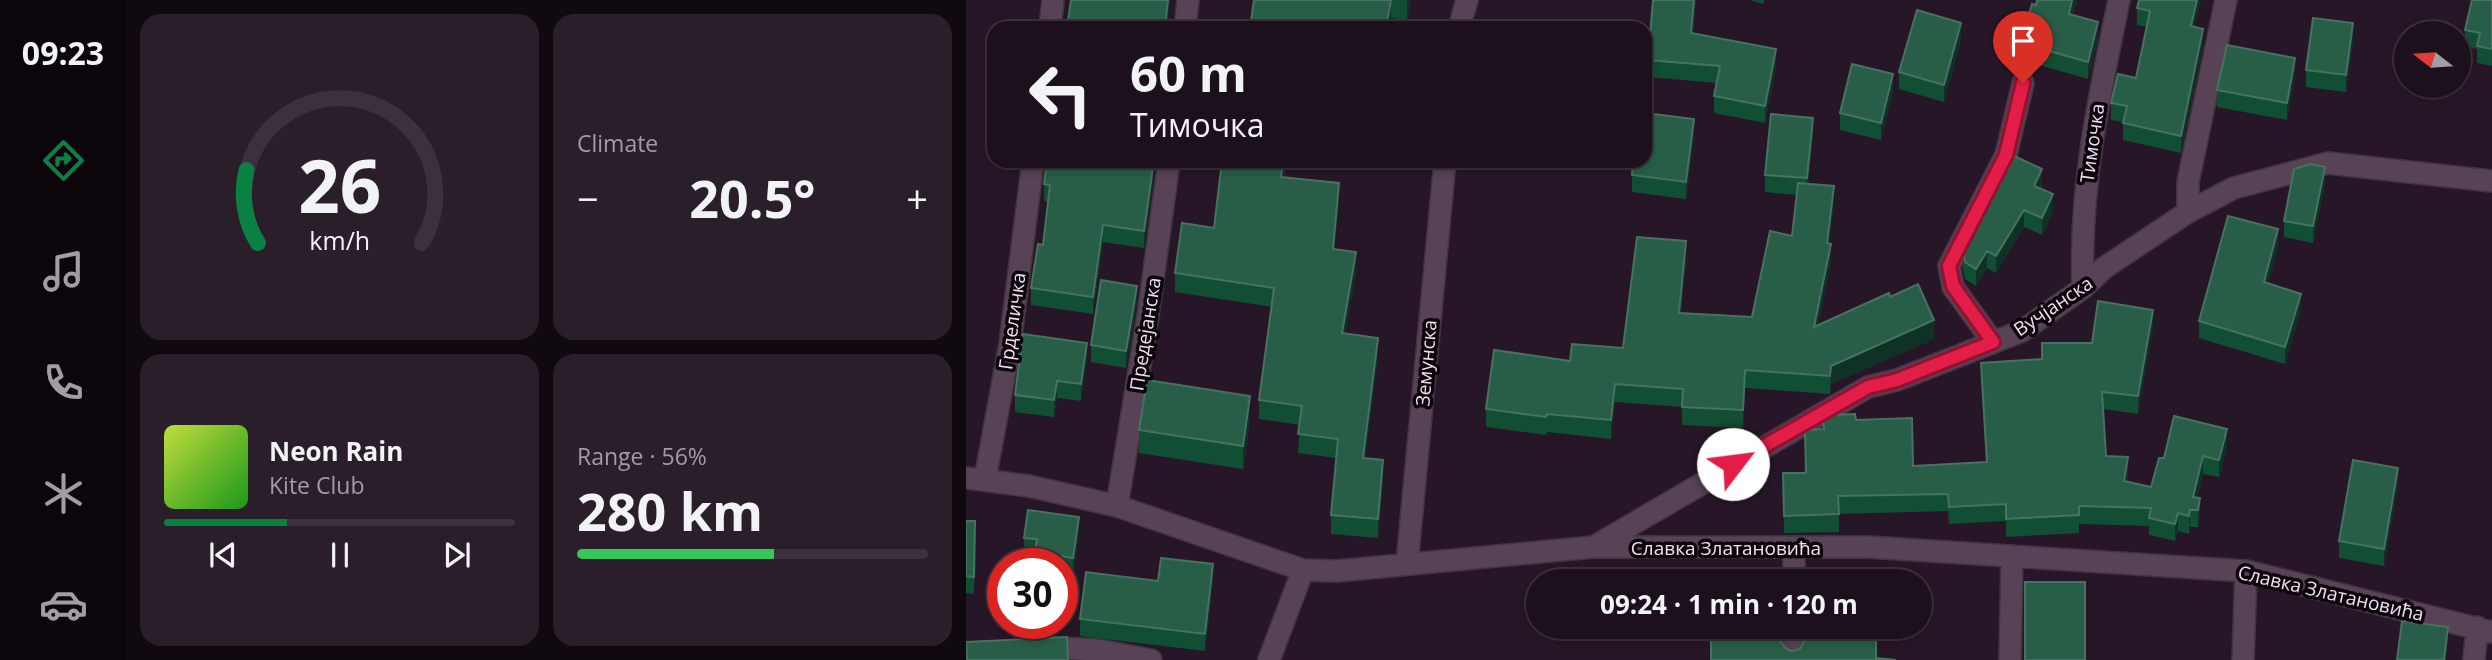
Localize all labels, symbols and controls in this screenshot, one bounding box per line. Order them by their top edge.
pin [1993,11,2053,83]
north arrow [2394,21,2471,98]
map controls [2394,21,2471,98]
icon: arrive [2004,22,2042,60]
text: 09:23 [22,31,104,74]
text: 60 m [1130,40,1247,106]
icon: left [1015,49,1106,140]
street label: Тимочка [2074,102,2110,184]
text: Тимочка [1130,103,1264,146]
text: Climate [577,127,658,159]
text: 26 [298,135,381,234]
icon: directions [39,136,88,185]
text: 20.5° [689,162,816,233]
text: − [577,172,599,224]
text: + [906,172,928,224]
text: km/h [309,223,370,257]
icon: music [39,247,88,296]
street label: Вучјанска [2008,270,2098,342]
street label: Грделичка [992,271,1032,371]
street label: Предејанска [1123,275,1167,393]
street label: Земунска [1409,319,1443,407]
icon: phone [39,358,88,407]
position arrow [1696,427,1770,501]
text: Neon Rain [269,433,403,469]
text: Range · 56% [577,440,707,472]
icon: climate [39,469,88,518]
text: Kite Club [269,469,364,501]
text: 280 km [577,475,763,546]
street label: Славка Златановића [1631,535,1821,561]
icon: previous [204,536,242,574]
icon: pause [321,536,359,574]
icon: next [438,536,476,574]
speed limit sign: 30 [987,548,1078,639]
street label: Славка Златановића [2235,559,2427,627]
icon: car [39,580,88,629]
text: 09:24 · 1 min · 120 m [1600,586,1858,622]

